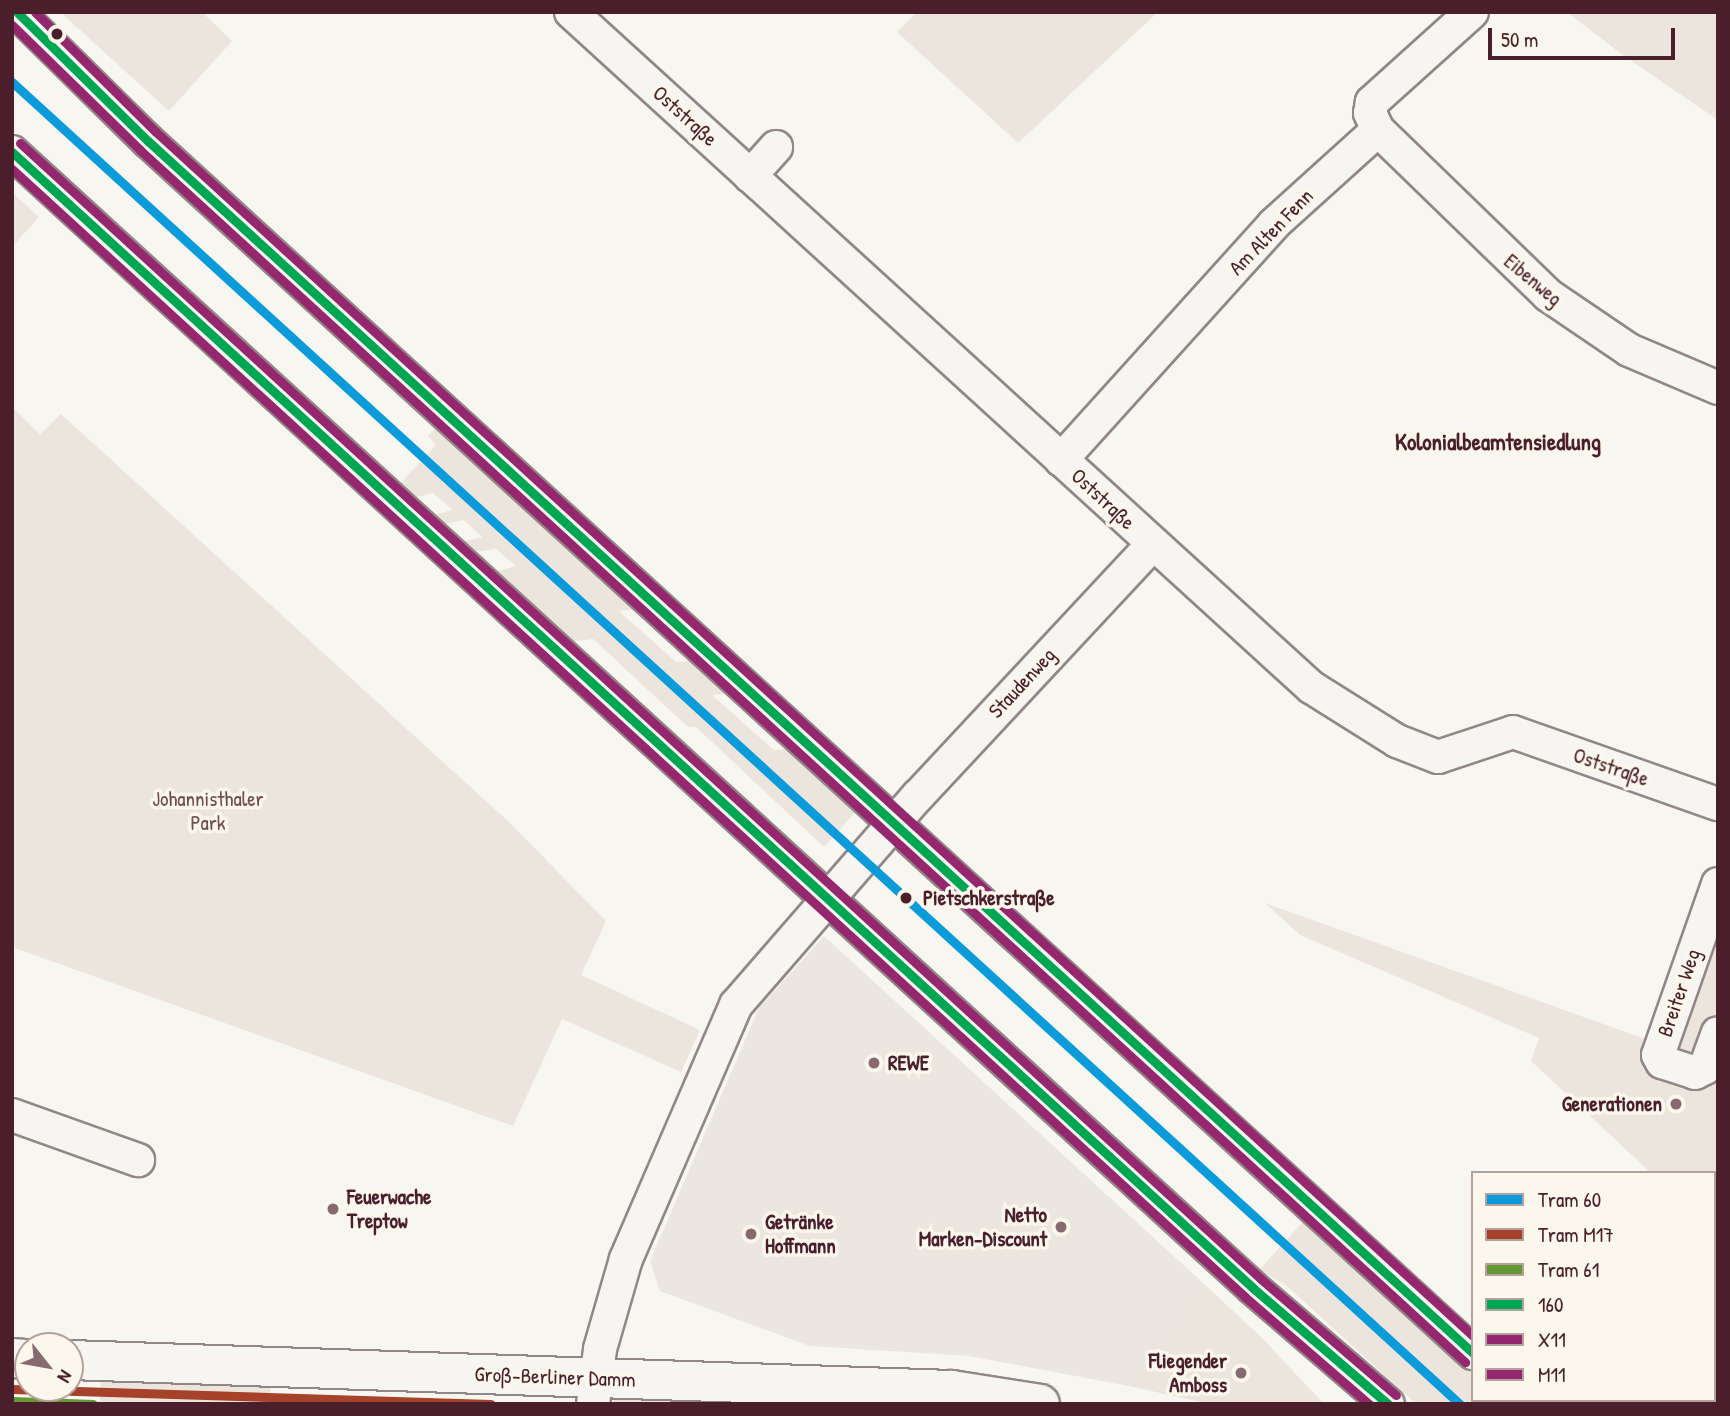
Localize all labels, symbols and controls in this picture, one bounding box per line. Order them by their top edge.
scale bar [1492,14,1679,58]
text: 50 m [1501,25,1538,54]
unlabelled marker [50,27,64,41]
street label: Oststraße [648,81,722,151]
street label: Am Alten Fenn [1224,184,1318,280]
street label: Eibenweg [1499,249,1567,311]
district label: Kolonialbeamtensiedlung [1395,428,1601,456]
street label: Oststraße [1066,463,1140,535]
street label: Staudenweg [983,643,1061,723]
street label: Oststraße [1570,742,1652,792]
park label: Johannisthaler Park [152,786,264,836]
place label: Pietschkerstraße [923,885,1055,911]
marker: Pietschkerstraße [895,887,917,909]
street label: Breiter Weg [1652,946,1706,1040]
place label: REWE [888,1050,929,1076]
marker: REWE [866,1055,882,1071]
place label: Generationen [1562,1091,1662,1117]
marker: Generationen [1668,1096,1684,1112]
legend [1471,1171,1716,1402]
place label: Feuerwache Treptow [347,1184,431,1234]
text: Tram 60 [1538,1185,1601,1214]
marker: Feuerwache Treptow [325,1201,341,1217]
place label: Netto Marken-Discount [919,1202,1047,1252]
place label: Getränke Hoffmann [765,1209,836,1259]
marker: Netto Marken-Discount [1053,1219,1069,1235]
text: Tram M17 [1538,1220,1614,1249]
marker: Getränke Hoffmann [743,1226,759,1242]
text: Tram 61 [1538,1255,1599,1284]
text: 160 [1538,1290,1563,1319]
text: X11 [1538,1325,1566,1354]
north arrow [14,1332,84,1402]
place label: Fliegender Amboss [1149,1348,1227,1398]
text: M11 [1538,1360,1566,1389]
street label: Groß-Berliner Damm [474,1362,636,1392]
marker: Fliegender Amboss [1233,1365,1249,1381]
text: N [52,1366,79,1388]

